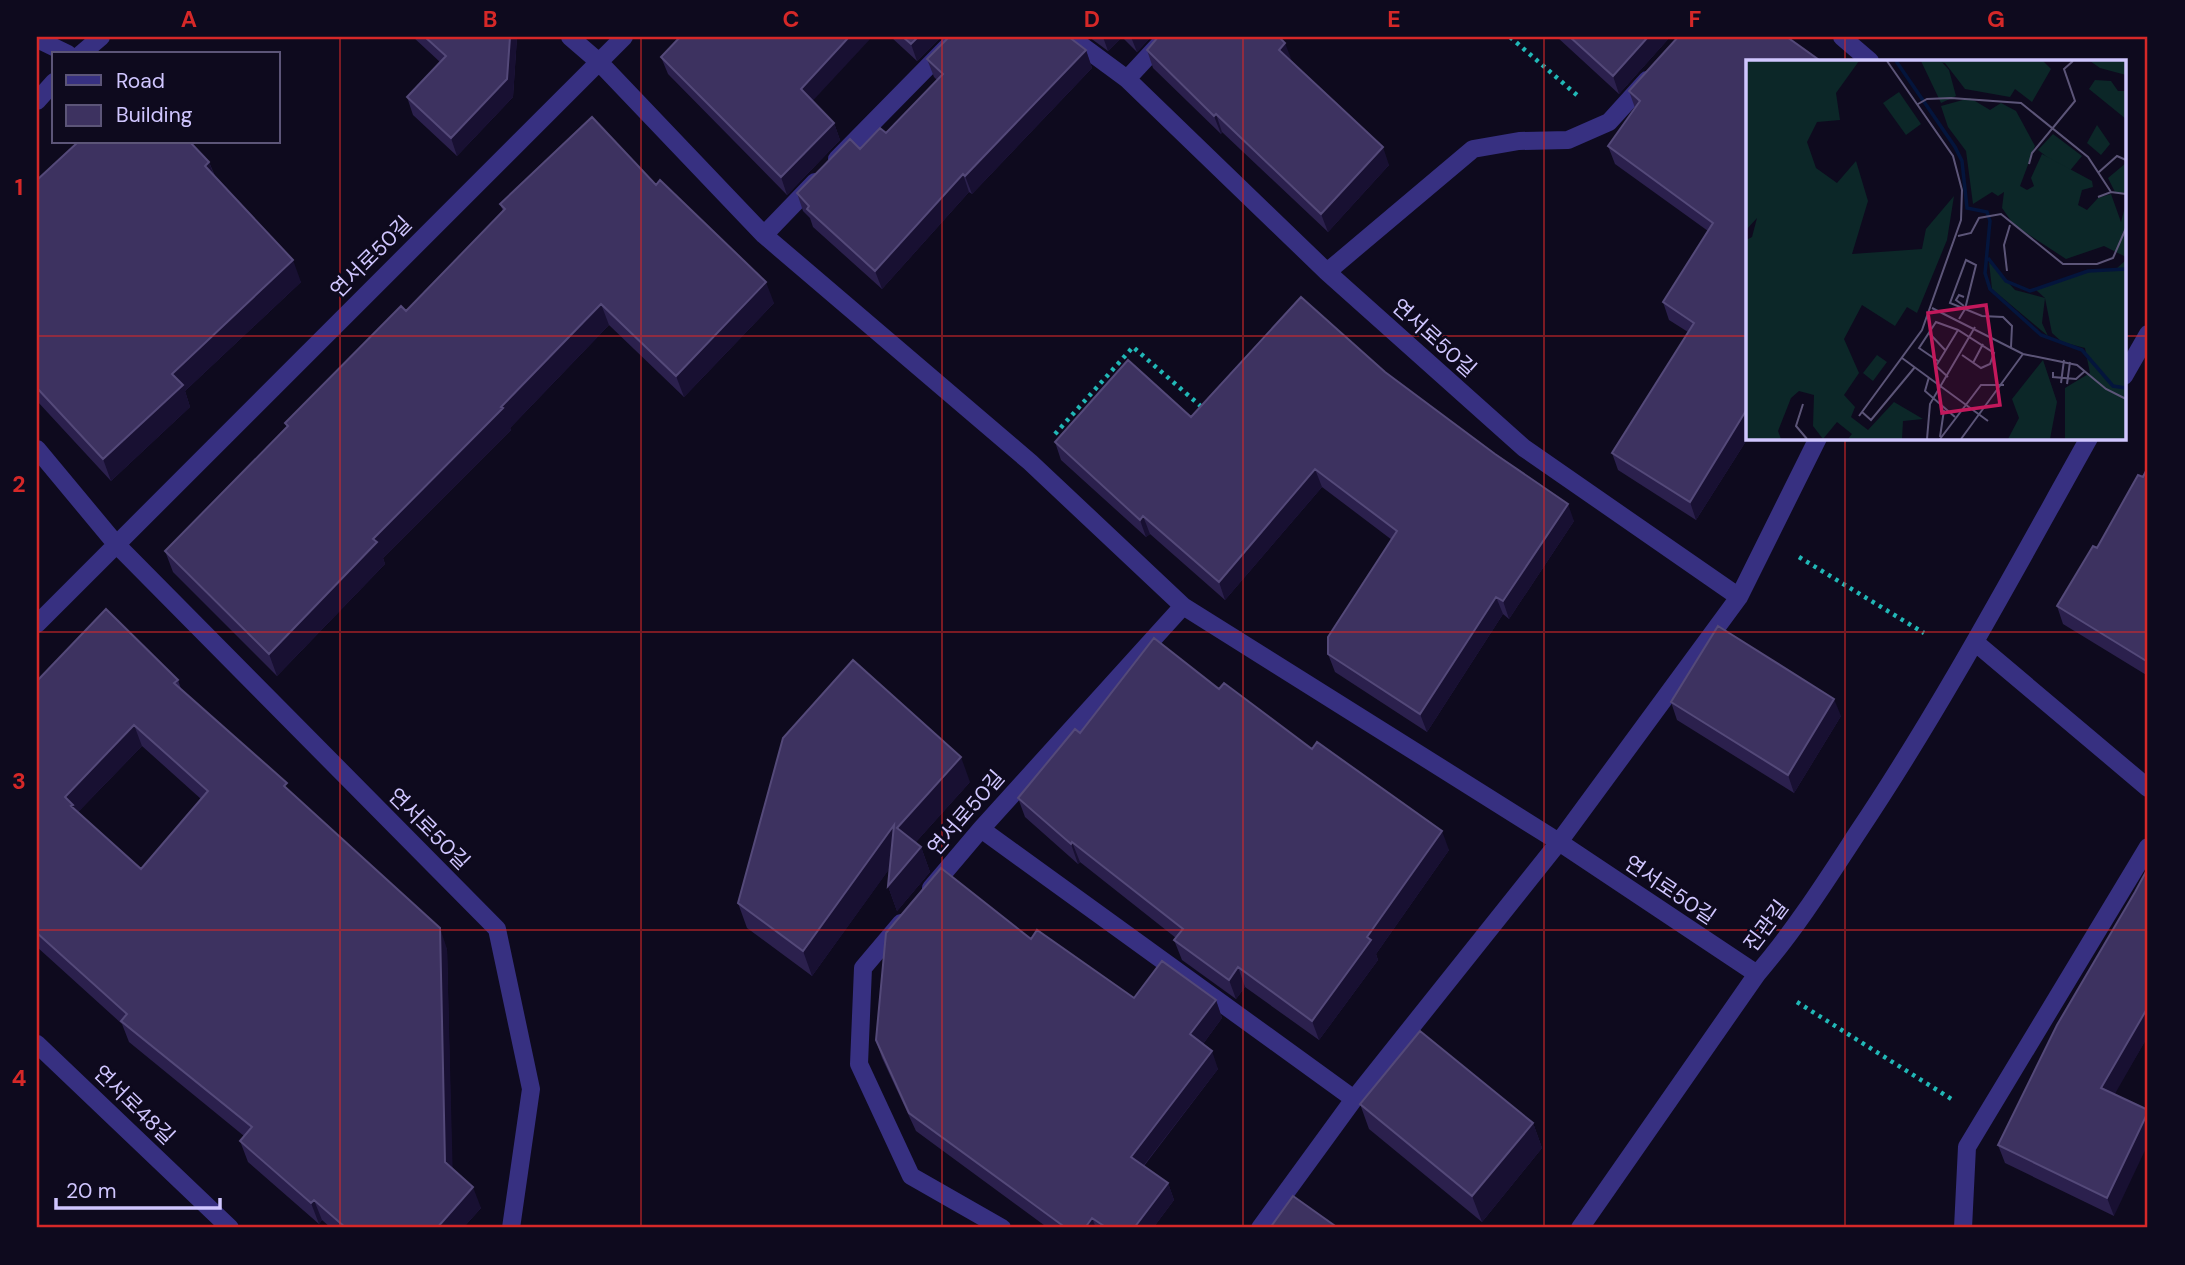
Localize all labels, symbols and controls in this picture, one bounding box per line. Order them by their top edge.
text: A [181,4,197,34]
text: B [483,4,497,34]
text: C [783,4,799,34]
text: D [1084,4,1100,34]
text: E [1387,4,1401,34]
text: F [1689,4,1702,34]
text: G [1987,4,2005,34]
legend [52,52,280,144]
inset map [1746,60,2126,439]
text: Road [116,67,165,95]
text: Building [116,101,193,129]
text: 1 [15,172,23,202]
street label: 연서로50길 [324,210,418,304]
street label: 연서로50길 [1386,293,1482,383]
text: 2 [12,469,26,499]
street label: 연서로50길 [921,764,1011,862]
text: 3 [12,766,26,796]
street label: 연서로50길 [382,782,476,876]
street label: 연서로50길 [1619,849,1721,931]
street label: 진관길 [1737,894,1795,958]
street label: 연서로48길 [87,1059,181,1151]
text: 4 [12,1063,27,1093]
scale bar [56,1167,220,1211]
text: 20 m [66,1177,117,1205]

